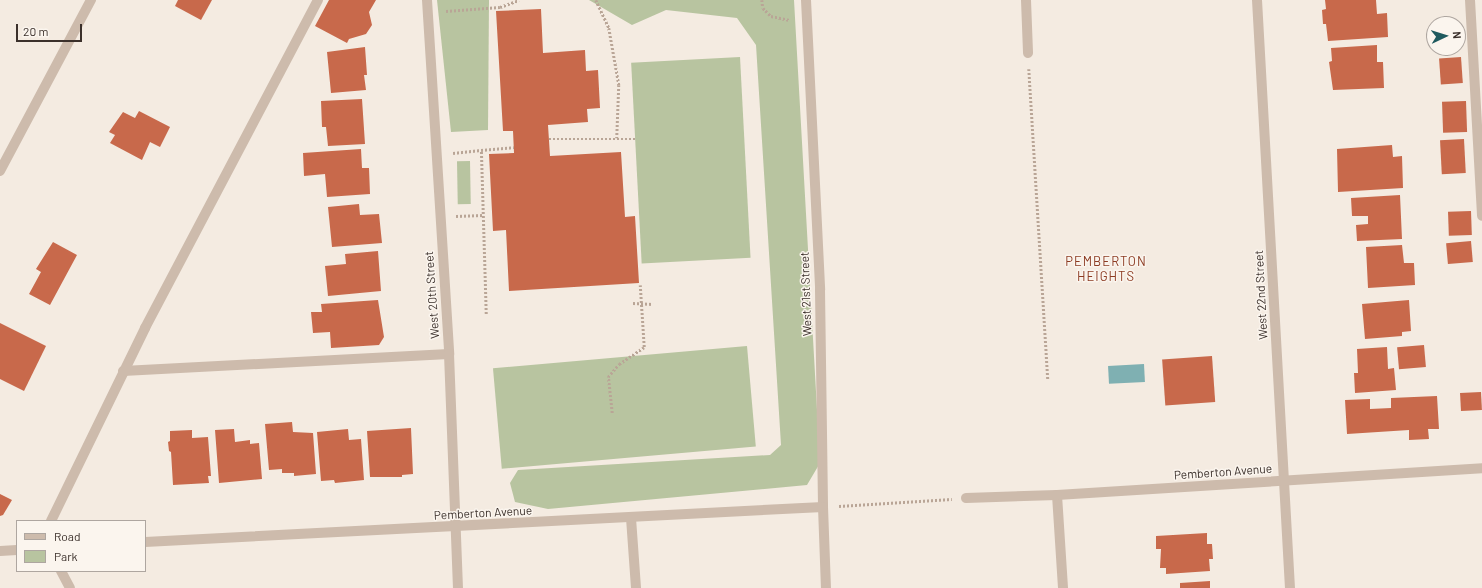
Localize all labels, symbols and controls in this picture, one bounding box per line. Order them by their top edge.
scale bar [18,16,84,42]
north arrow [1426,16,1466,56]
text: 20 m [23,24,49,38]
text: N [1451,31,1464,39]
street label: West 22nd Street [1251,250,1271,340]
street label: West 20th Street [422,251,442,339]
street label: West 21st Street [797,252,815,336]
district label: PEMBERTON HEIGHTS [1065,254,1147,285]
street label: Pemberton Avenue [1173,461,1273,483]
street label: Pemberton Avenue [434,503,532,523]
legend [16,520,146,572]
text: Road [54,529,81,543]
text: Park [54,549,78,563]

